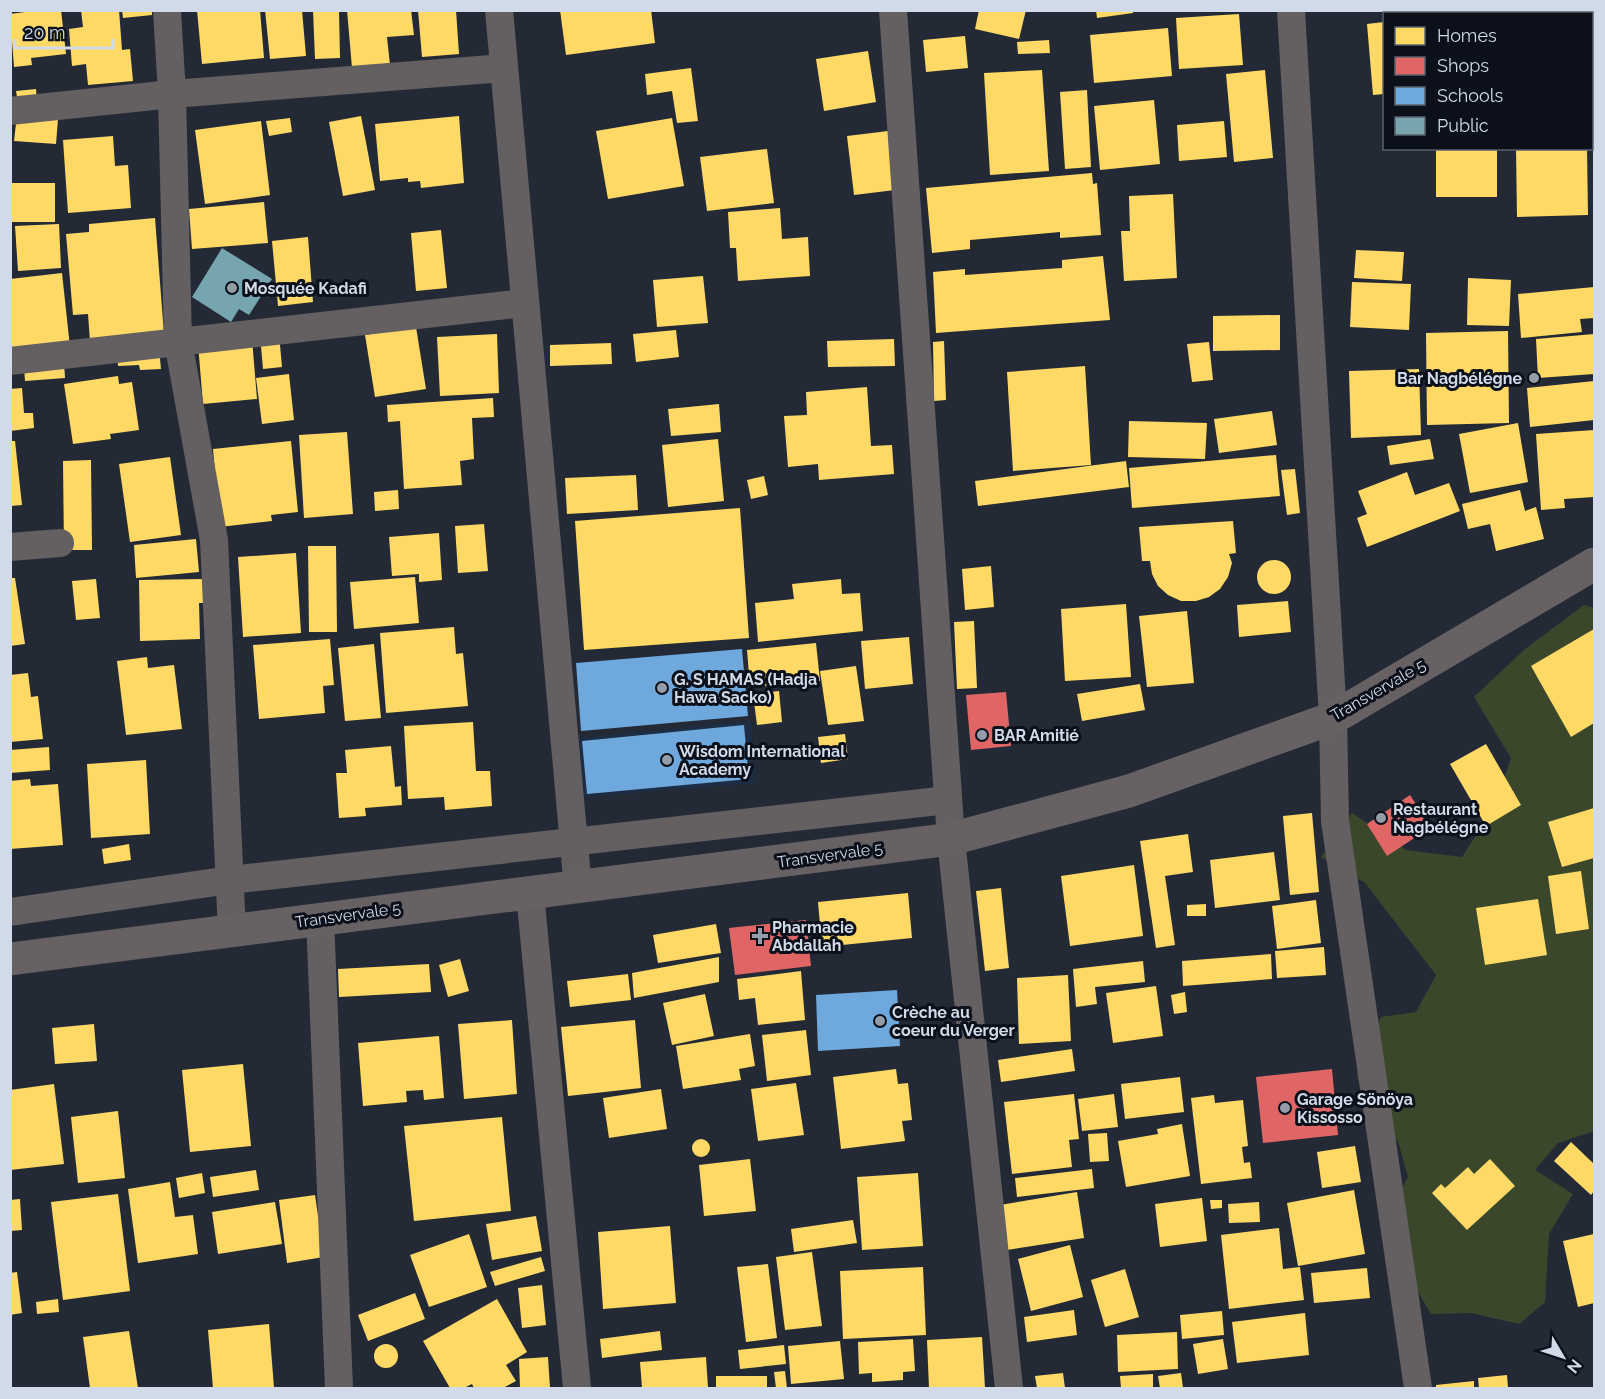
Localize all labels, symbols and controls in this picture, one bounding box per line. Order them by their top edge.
scale bar [15,12,112,50]
legend [1383,12,1593,150]
text: 20 m [24,22,66,43]
text: Homes [1437,25,1497,46]
text: Shops [1437,55,1489,76]
text: Schools [1437,85,1504,106]
text: Public [1437,115,1489,136]
place label: Mosquée Kadafi [244,279,367,298]
marker: Mosquée Kadafi [225,281,239,295]
place label: Bar Nagbélégne [1397,369,1522,388]
marker: Bar Nagbélégne [1527,371,1541,385]
street label: Transvervale 5 [1327,655,1429,725]
place label: G. S HAMAS (Hadja Hawa Sacko) [674,670,817,707]
marker: G. S HAMAS (Hadja Hawa Sacko) [655,681,669,695]
place label: BAR Amitié [994,726,1079,745]
marker: BAR Amitié [975,728,989,742]
place label: Wisdom International Academy [679,742,846,779]
marker: Wisdom International Academy [660,753,674,767]
place label: Restaurant Nagbélégne [1393,800,1489,837]
marker: Restaurant Nagbélégne [1374,811,1388,825]
street label: Transvervale 5 [776,838,884,872]
street label: Transvervale 5 [294,898,402,932]
place label: Pharmacie Abdallah [772,918,854,955]
marker: Pharmacie Abdallah [753,929,767,943]
place label: Crèche au coeur du Verger [892,1003,1015,1040]
marker: Crèche au coeur du Verger [873,1014,887,1028]
place label: Garage Sönöya Kissosso [1297,1090,1413,1127]
marker: Garage Sönöya Kissosso [1278,1101,1292,1115]
north arrow [1533,1327,1593,1387]
text: N [1563,1355,1585,1377]

